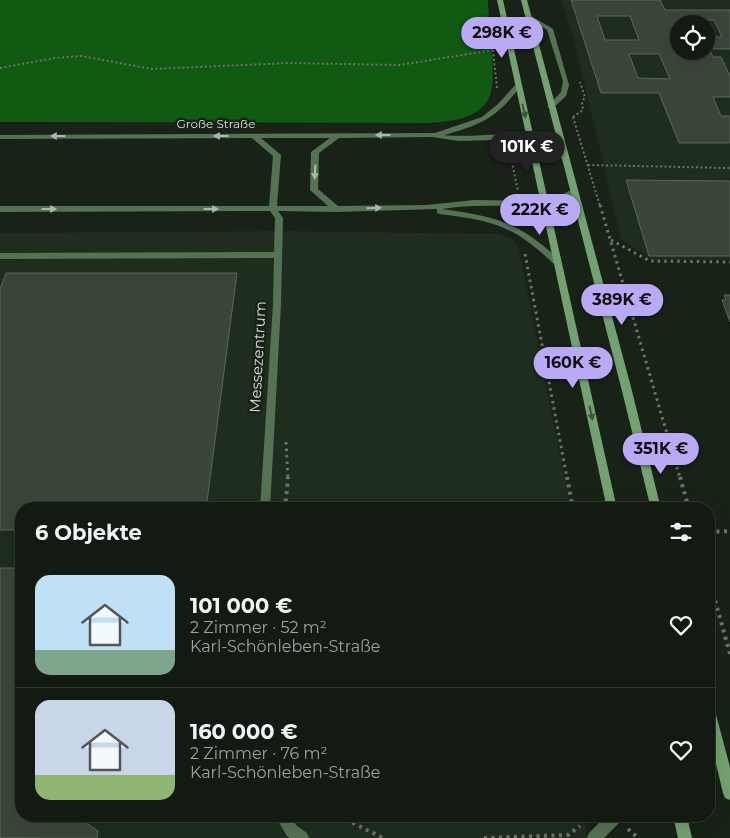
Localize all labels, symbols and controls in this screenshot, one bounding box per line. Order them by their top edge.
map controls [670,15,715,60]
button: locate [670,15,715,60]
pin: 298K € [461,17,543,59]
text: 298K € [472,23,532,42]
one-way arrow [520,103,528,118]
street label: Große Straße [177,116,255,131]
pin: 101K € [486,130,568,173]
one-way arrow [375,131,391,139]
one-way arrow [50,132,66,140]
one-way arrow [212,132,228,140]
text: 101K € [501,137,553,156]
one-way arrow [310,165,318,181]
pin: 222K € [499,194,581,236]
text: 222K € [511,200,569,219]
one-way arrow [366,204,382,212]
one-way arrow [41,205,57,213]
one-way arrow [203,205,219,213]
pin: 389K € [581,284,663,326]
text: 389K € [592,290,652,309]
street label: Messezentrum [245,301,270,413]
pin: 160K € [532,346,614,389]
text: 160K € [545,353,601,372]
one-way arrow [587,406,595,421]
pin: 351K € [620,432,702,475]
text: 351K € [634,439,688,458]
icon: filters [667,518,695,546]
text: 6 Objekte [35,520,142,545]
text: 101 000 € [190,593,292,618]
icon: home [75,595,135,655]
icon: heart [667,611,695,639]
text: 2 Zimmer · 52 m² [190,618,327,637]
text: Karl-Schönleben-Straße [190,637,380,656]
text: 160 000 € [190,719,298,744]
icon: home [75,720,135,780]
icon: heart [667,736,695,764]
text: 2 Zimmer · 76 m² [190,744,327,763]
text: Karl-Schönleben-Straße [190,763,380,782]

